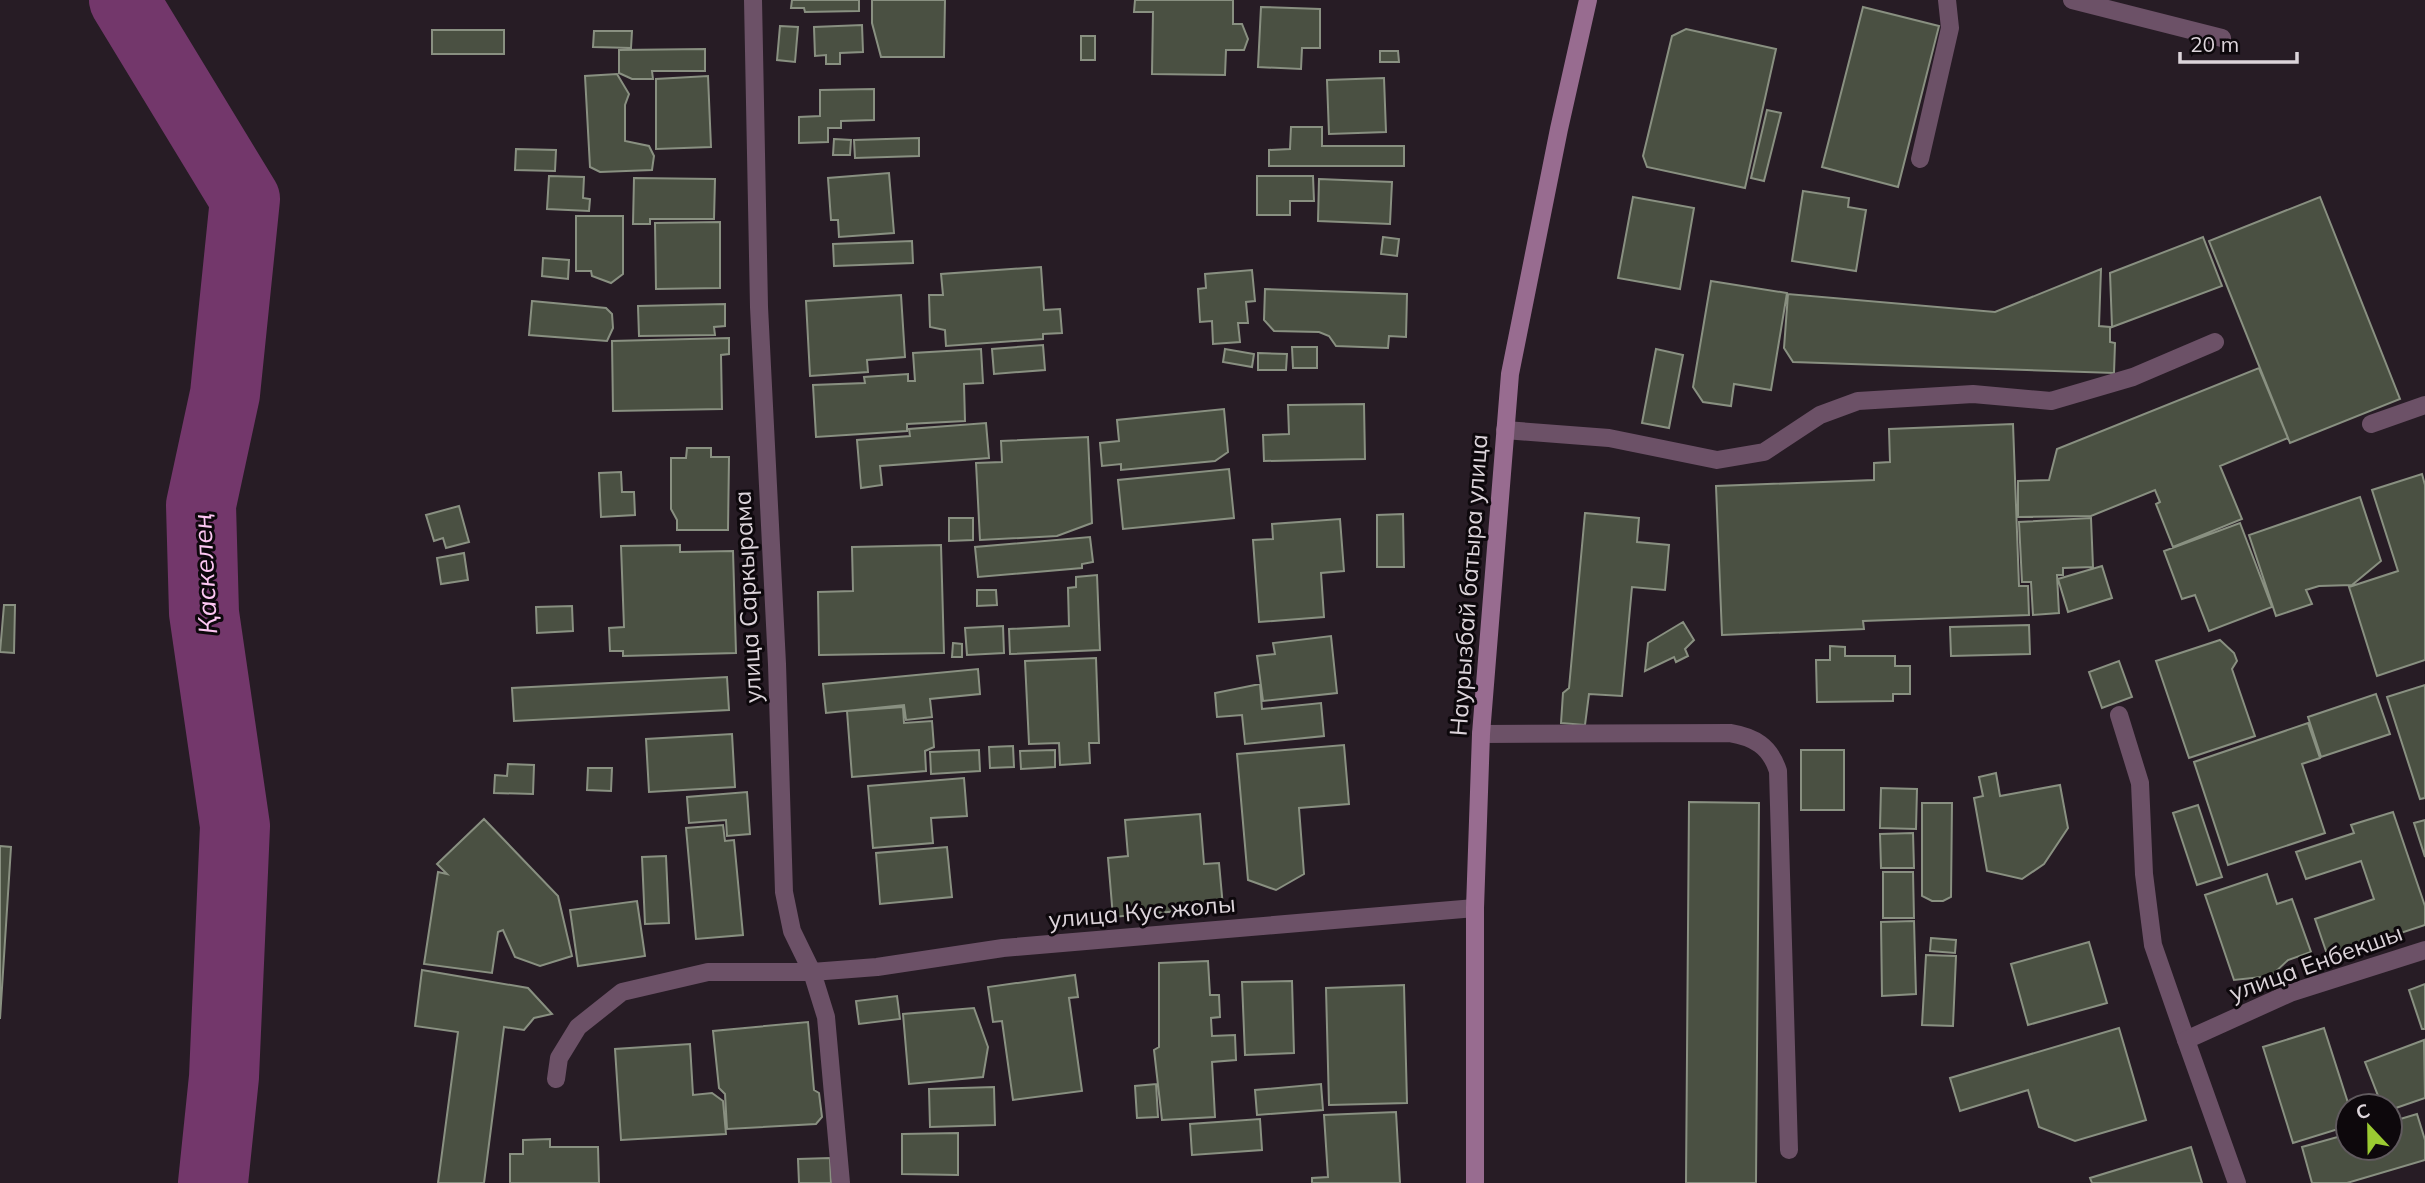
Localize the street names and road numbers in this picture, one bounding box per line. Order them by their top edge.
street label: Наурызбай батыра улица [1442,433,1494,737]
street label: улица Саркырама [726,490,768,704]
street label: улица Кус жолы [1047,888,1237,934]
street label: улица Енбекшы [2225,917,2406,1007]

